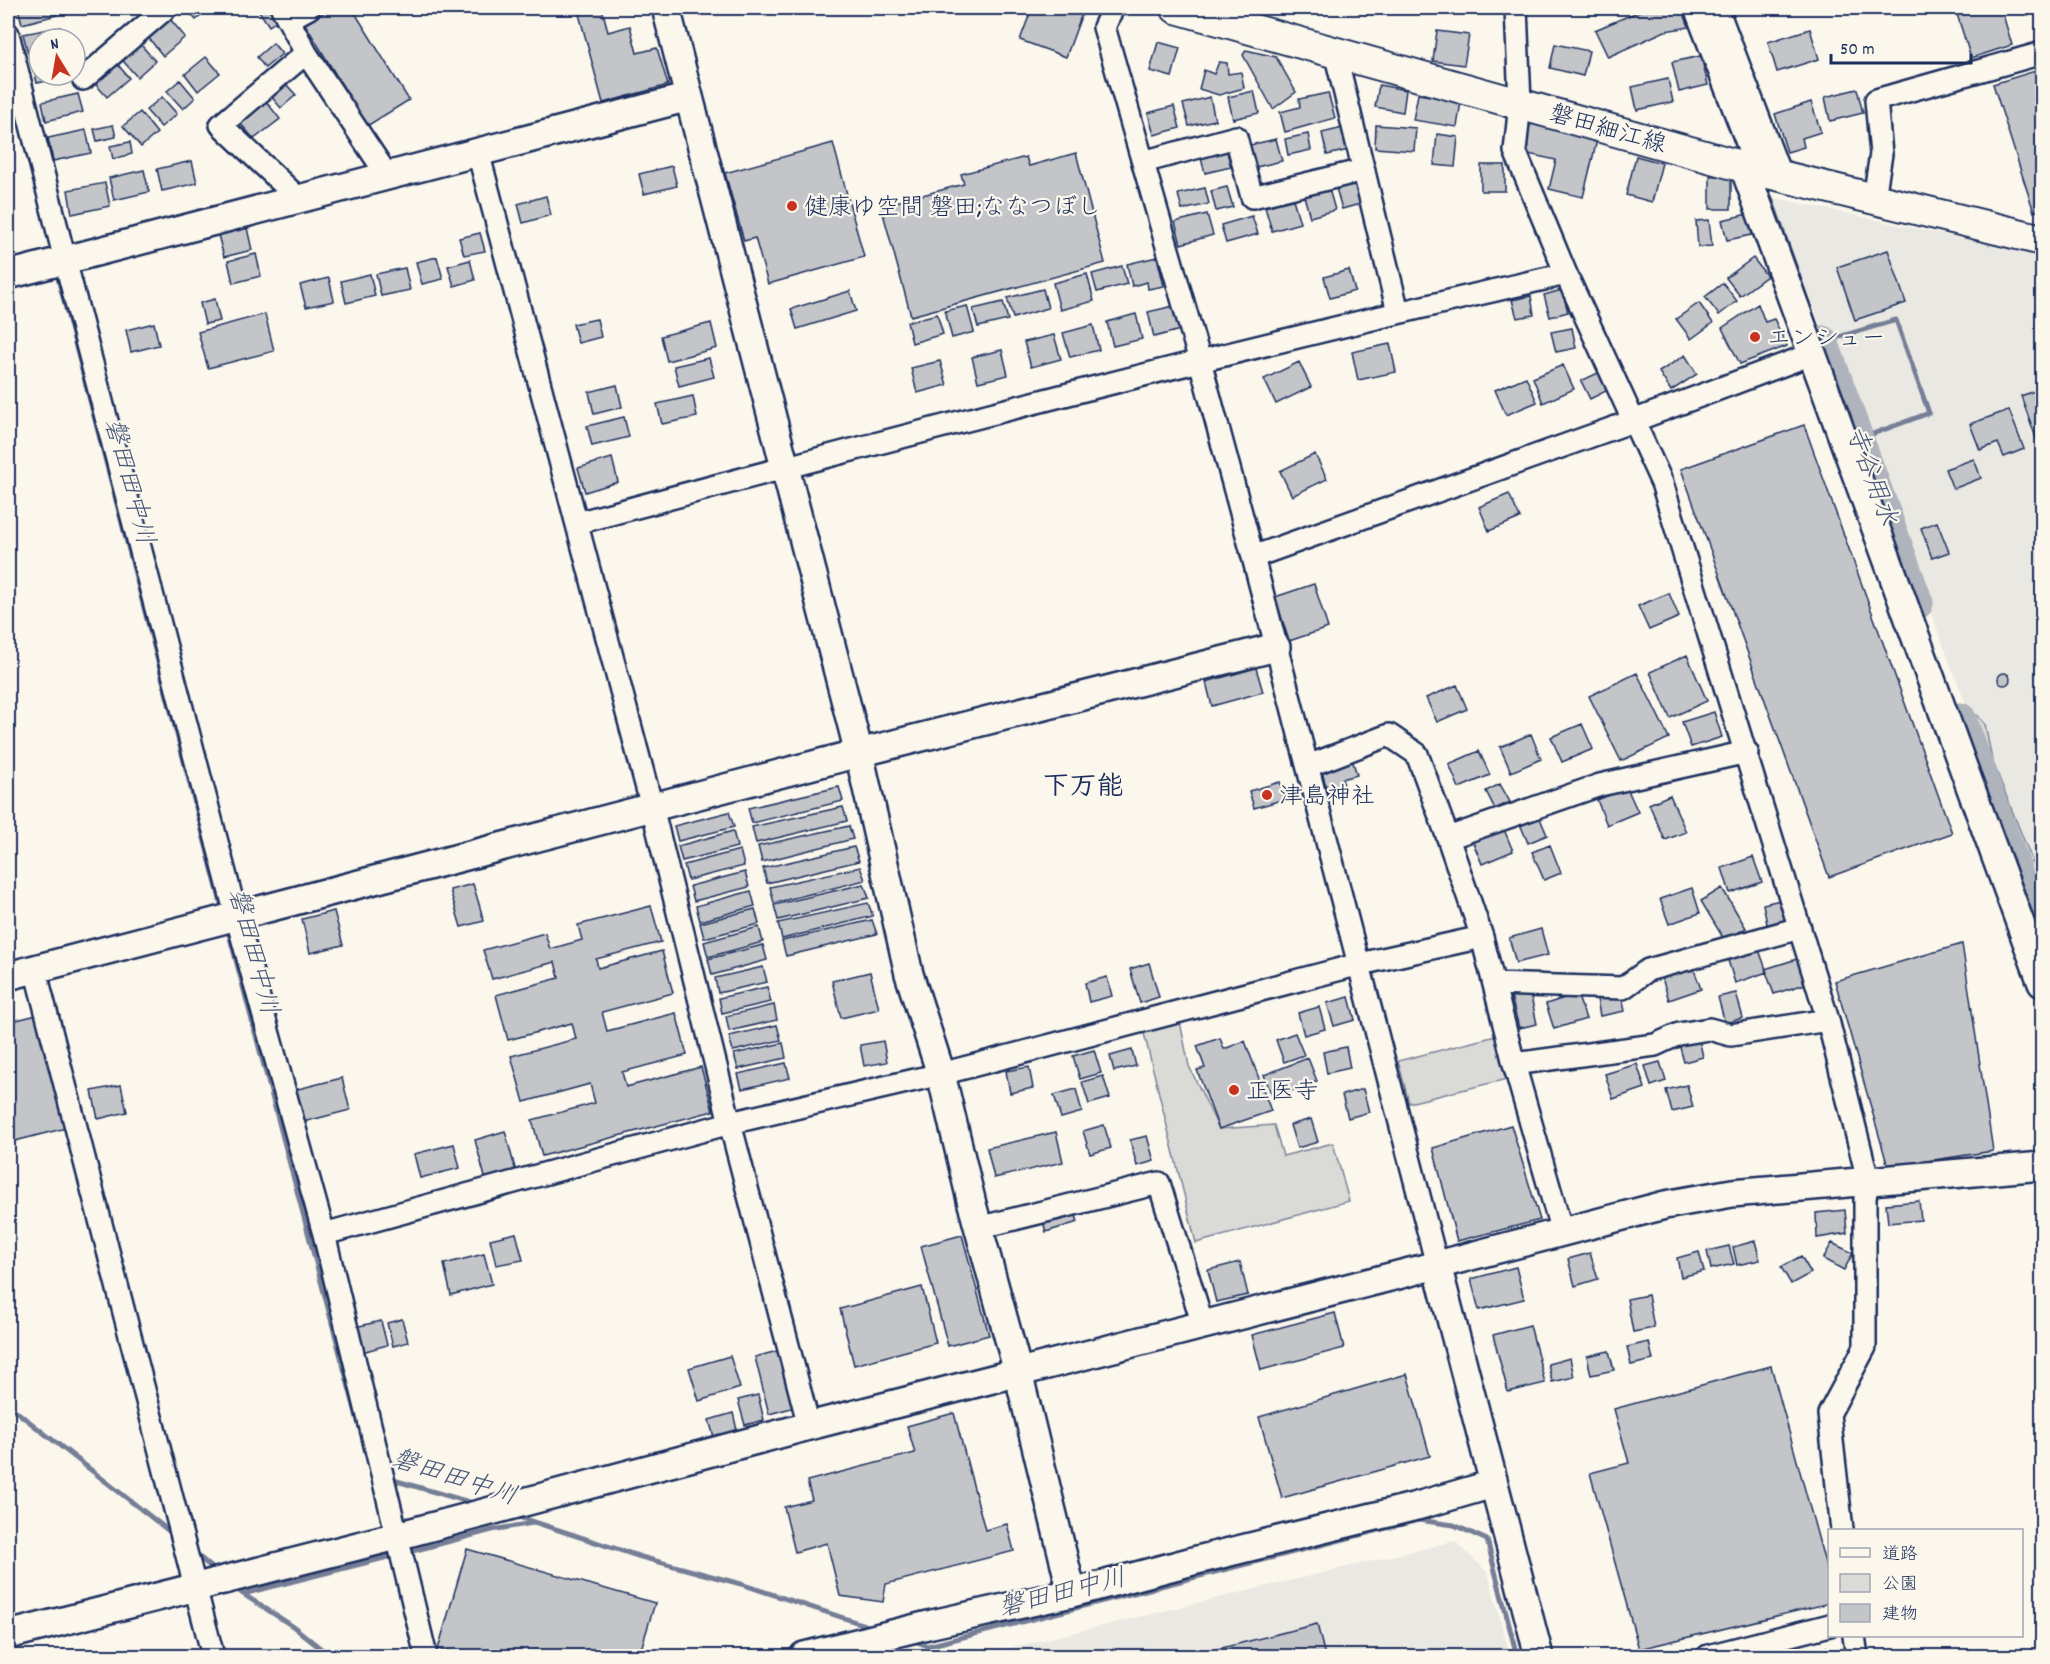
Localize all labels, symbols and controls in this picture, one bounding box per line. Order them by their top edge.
north arrow [27,27,87,87]
scale bar [1831,27,1970,65]
text: N [49,33,61,57]
text: 50 m [1840,38,1875,63]
street label: 磐田細江線 [1545,98,1670,164]
place label: 健康ゆ空間 磐田;ななつぼし [804,192,1101,226]
marker: 健康ゆ空間 磐田;ななつぼし [785,199,799,213]
place label: エンシュー [1767,323,1886,357]
marker: エンシュー [1748,330,1762,344]
water label: 磐田田中川 [93,414,162,549]
water label: 寺谷用水 [1835,421,1905,531]
district label: 下万能 [1043,769,1124,808]
place label: 津島神社 [1279,781,1375,815]
marker: 津島神社 [1260,788,1274,802]
water label: 磐田田中川 [217,884,286,1019]
place label: 正医寺 [1246,1076,1318,1110]
marker: 正医寺 [1227,1083,1241,1097]
water label: 磐田田中川 [386,1442,521,1517]
legend [1828,1529,2023,1637]
text: 道路 [1882,1543,1918,1568]
water label: 磐田田中川 [995,1561,1130,1628]
text: 公園 [1882,1573,1918,1598]
text: 建物 [1882,1603,1918,1628]

